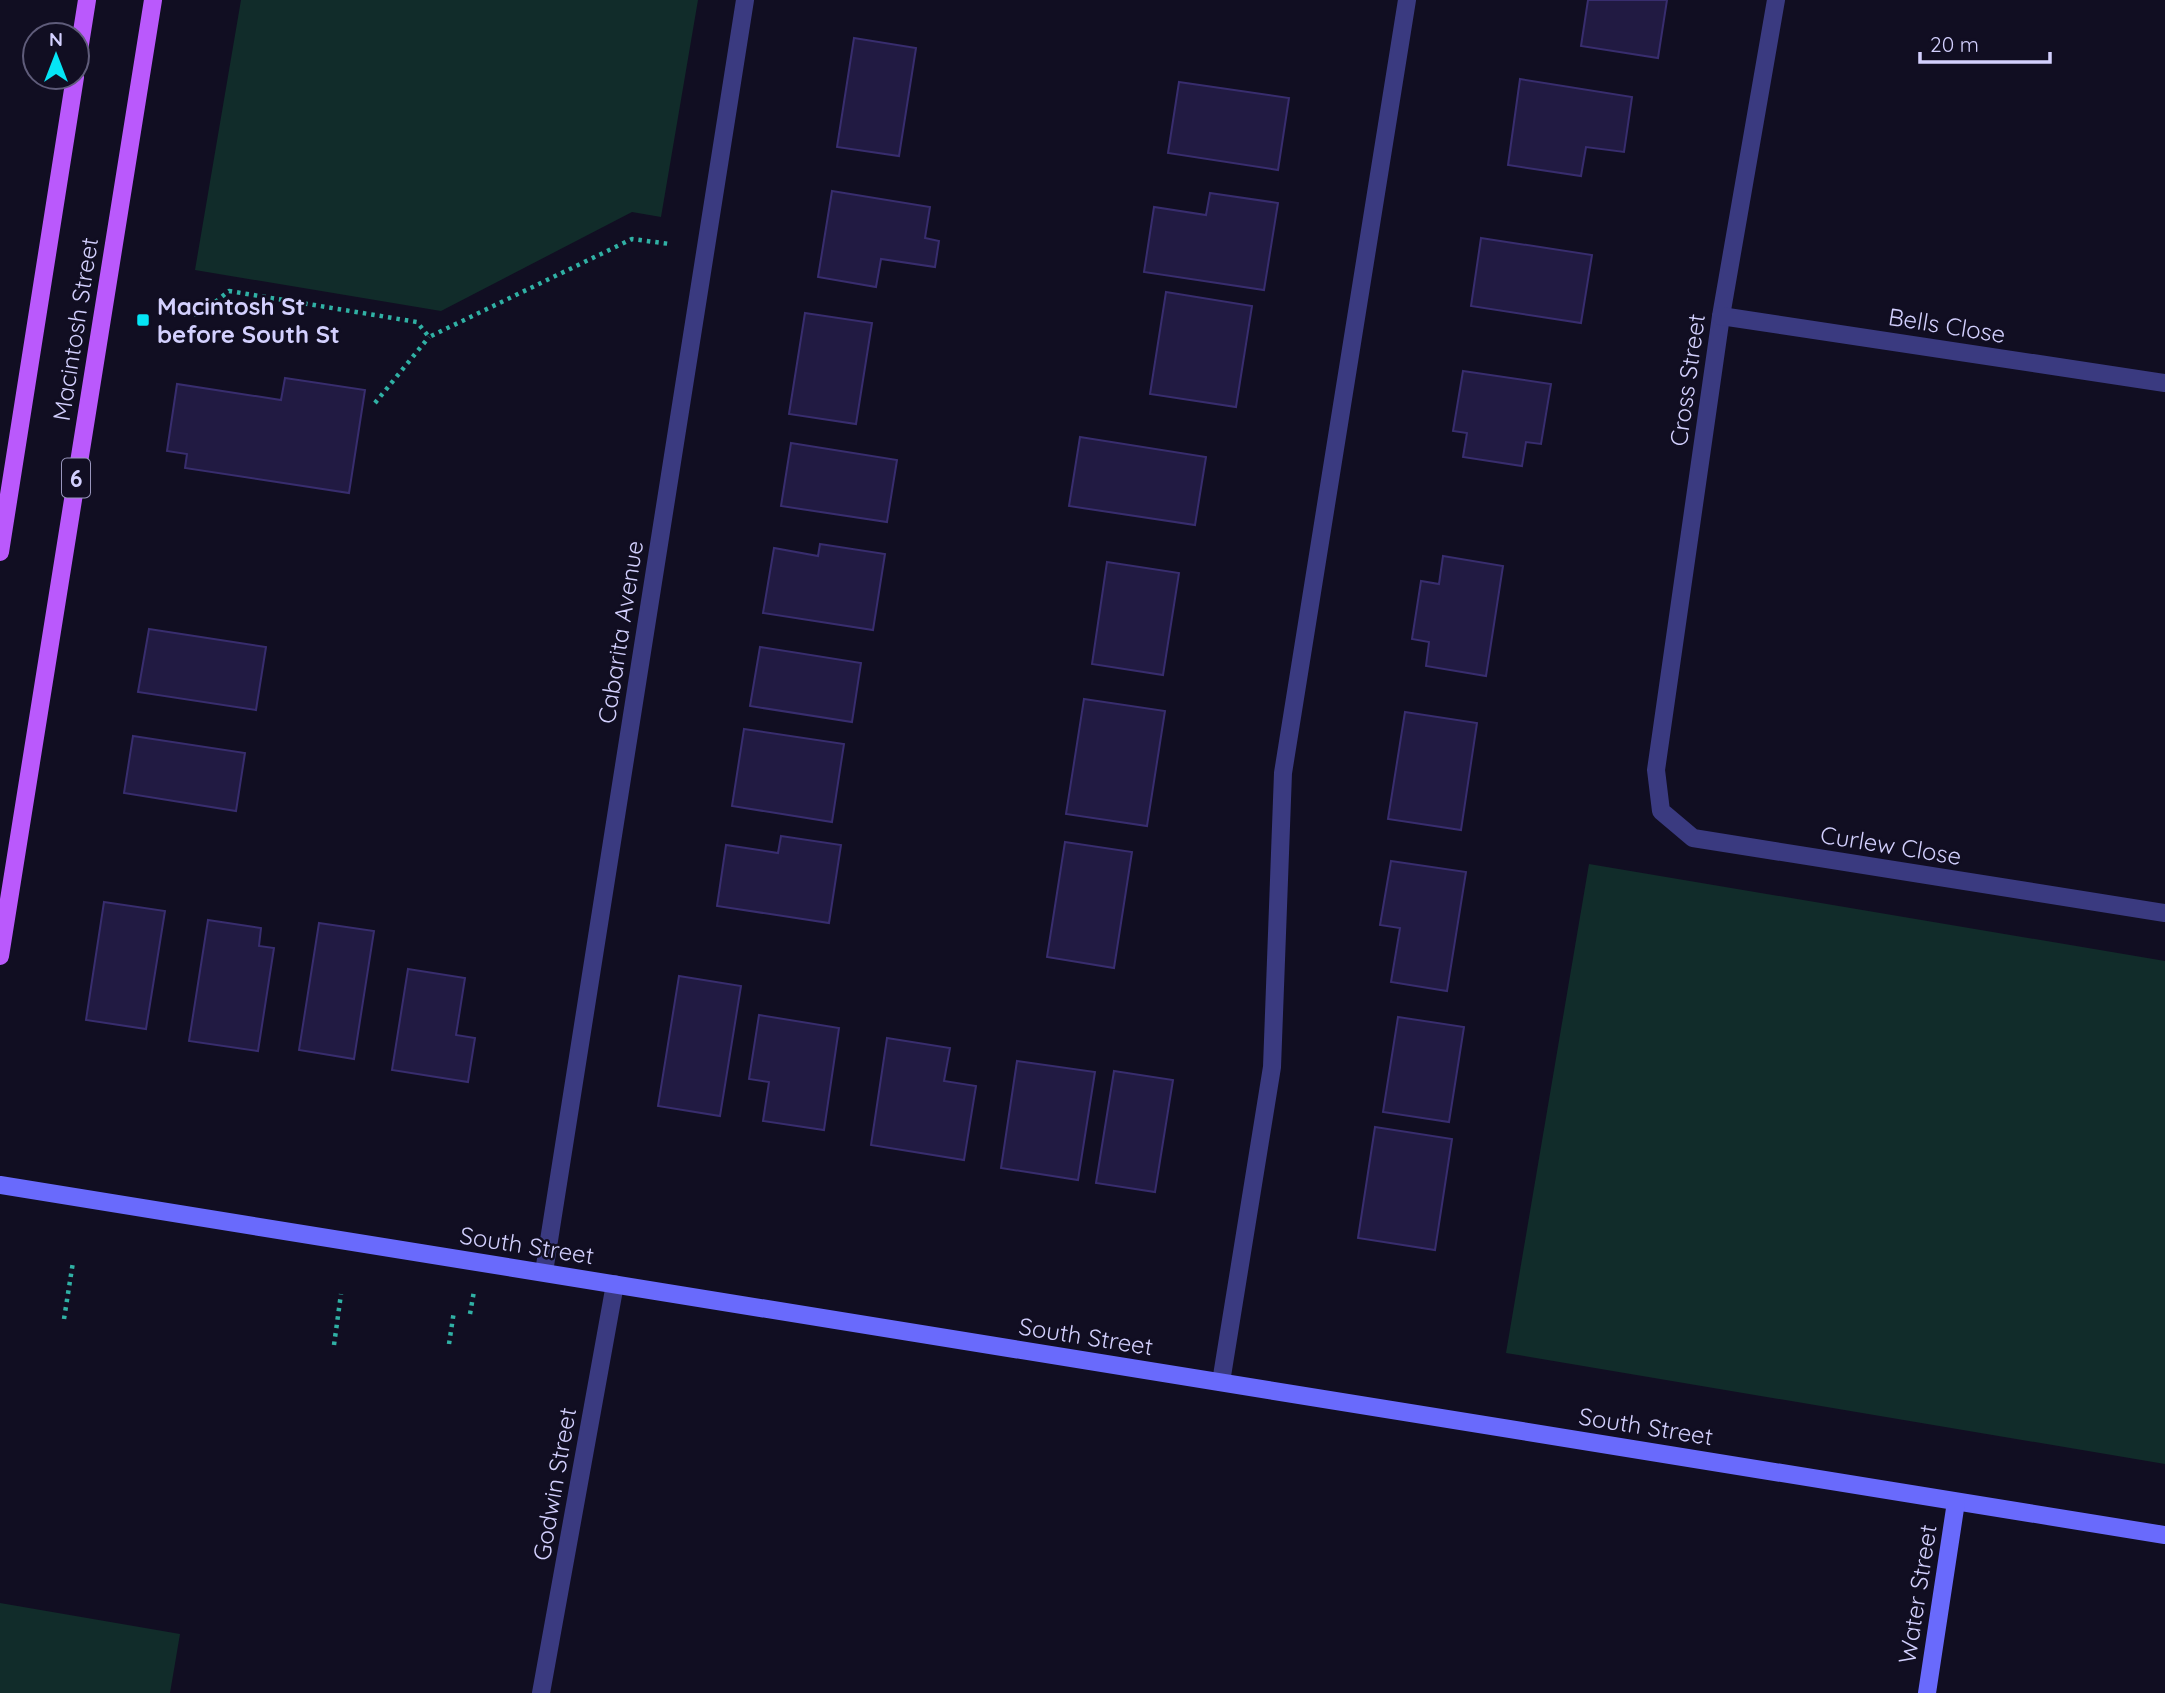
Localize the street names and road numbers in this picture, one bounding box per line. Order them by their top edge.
street label: Macintosh Street [46,235,104,423]
street label: Bells Close [1886,301,2008,349]
street label: Cross Street [1663,312,1711,448]
road number: 6 [62,458,90,498]
street label: Cabarita Avenue [591,538,649,726]
street label: Curlew Close [1818,819,1964,871]
street label: South Street [458,1220,596,1270]
street label: South Street [1017,1311,1155,1361]
street label: South Street [1577,1401,1715,1451]
street label: Godwin Street [526,1405,582,1563]
street label: Water Street [1891,1522,1943,1666]

